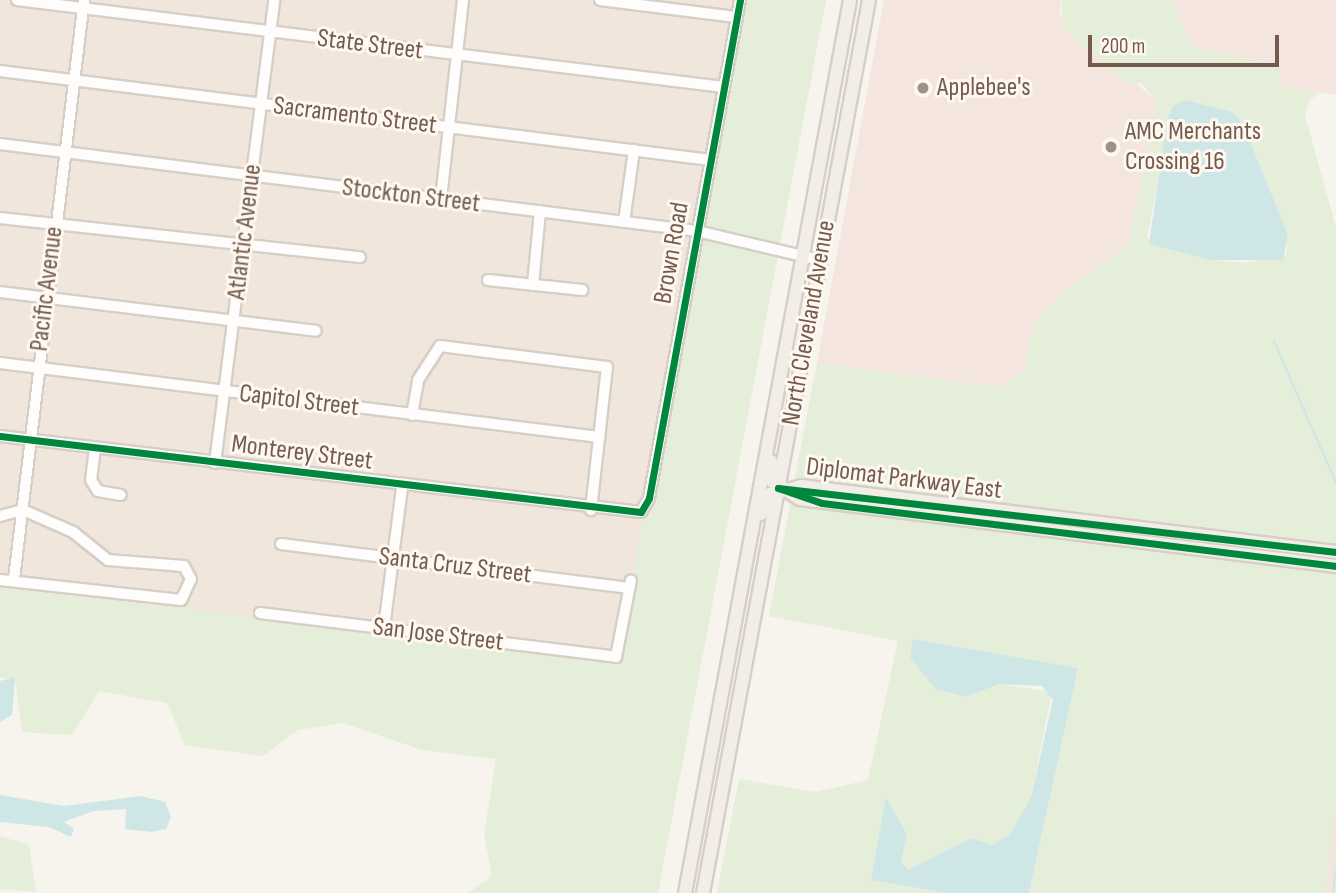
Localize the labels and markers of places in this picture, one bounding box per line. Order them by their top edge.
place label: Applebee's [937,72,1031,104]
marker: Applebee's [915,80,931,96]
place label: AMC Merchants Crossing 16 [1125,116,1261,178]
marker: AMC Merchants Crossing 16 [1103,139,1119,155]

